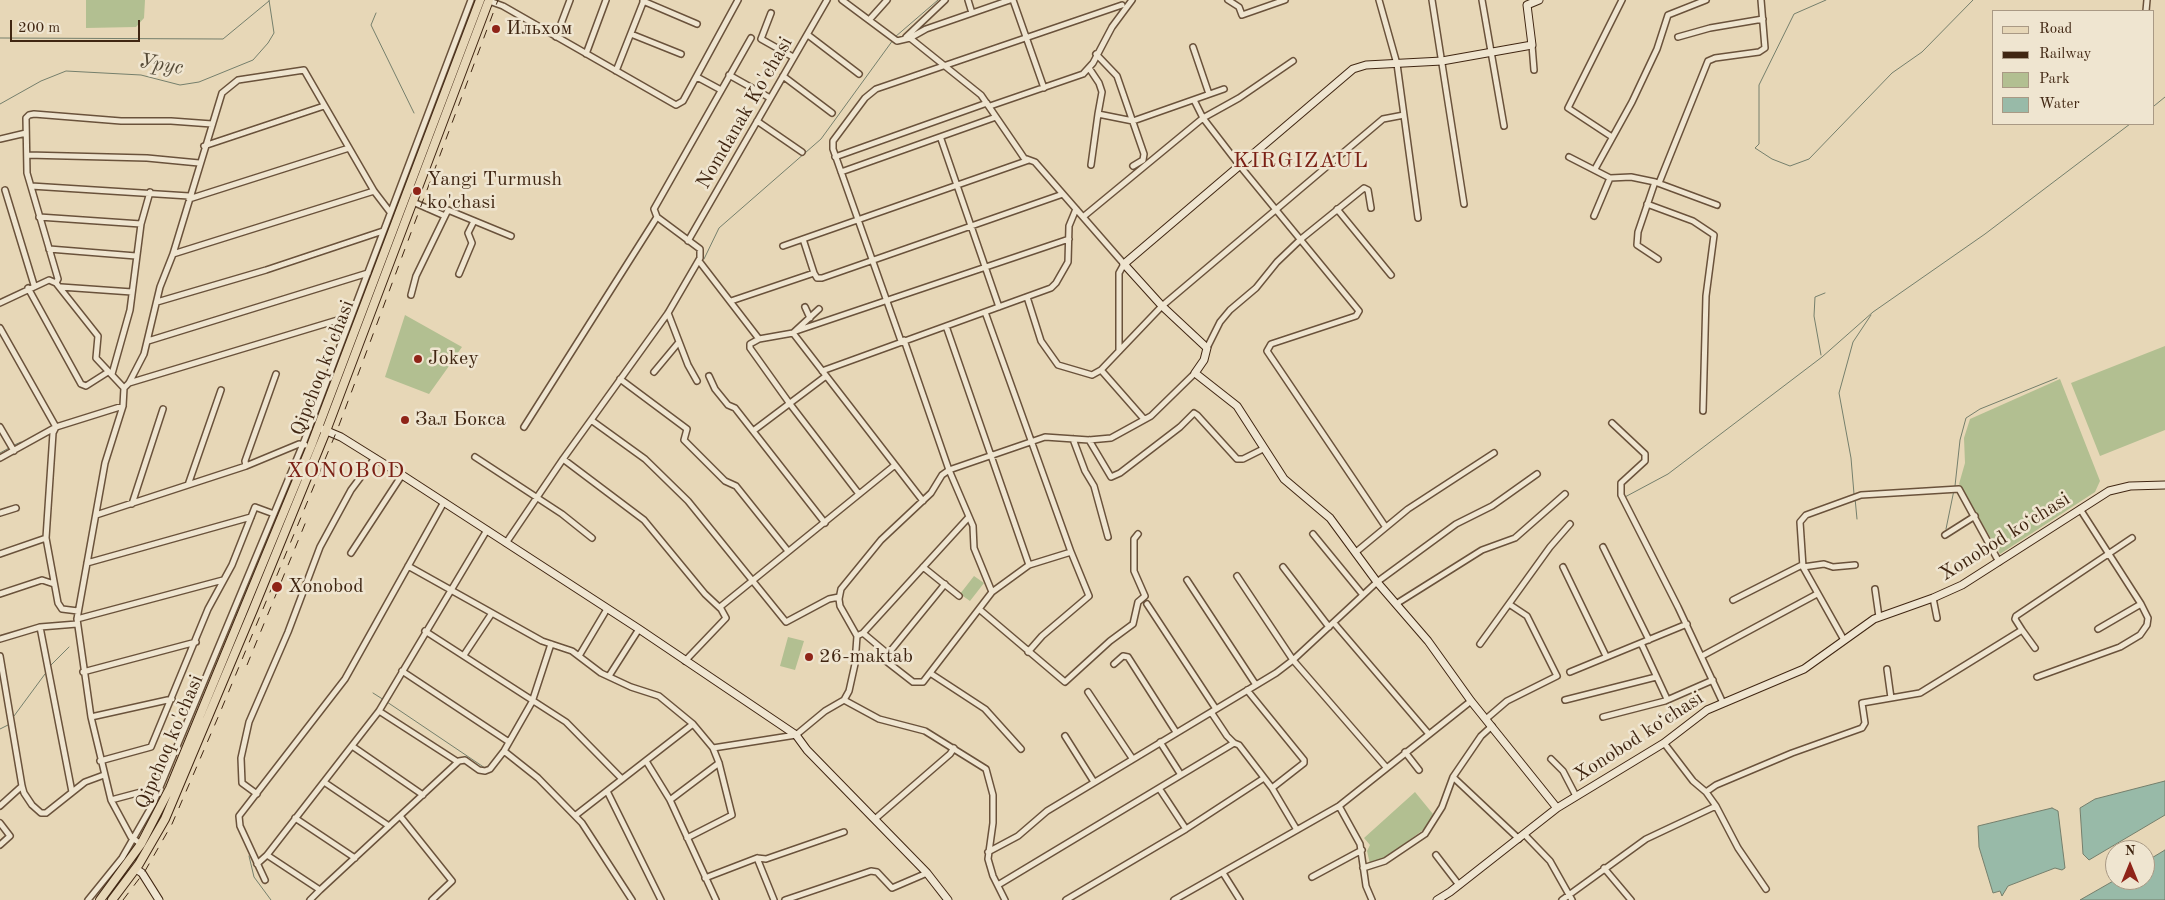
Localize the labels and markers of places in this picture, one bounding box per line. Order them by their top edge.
place label: Ильхом [506,17,572,41]
marker: Ильхом [490,23,502,35]
place label: Yangi Turmush ko'chasi [427,168,562,215]
marker: Yangi Turmush ko'chasi [411,185,423,197]
place label: Jokey [428,347,479,371]
marker: Jokey [412,353,424,365]
place label: Зал Бокса [415,408,506,432]
marker: Зал Бокса [399,414,411,426]
place label: Xonobod [288,575,364,599]
marker: Xonobod [270,580,284,594]
place label: 26-maktab [819,645,913,669]
marker: 26-maktab [803,651,815,663]

